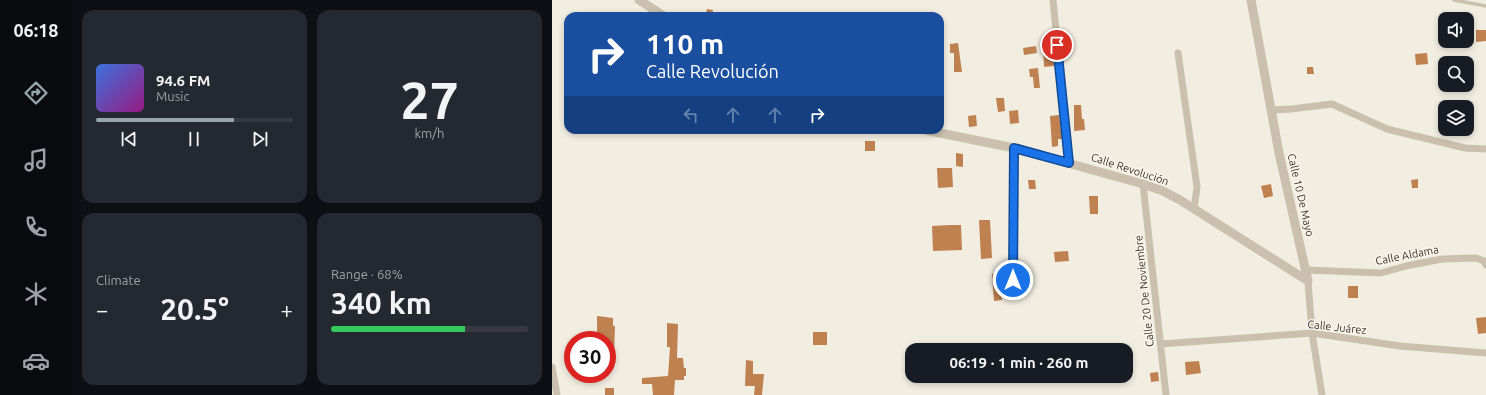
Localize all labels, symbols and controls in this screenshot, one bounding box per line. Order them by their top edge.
map controls [1438,12,1474,136]
button: sound [1438,12,1474,48]
text: 06:18 [13,20,59,40]
icon: right [580,28,632,80]
text: 110 m [646,28,724,59]
pin [1040,28,1074,62]
icon: arrive [1046,34,1068,56]
button: search [1438,56,1474,92]
text: Calle Revolución [646,61,779,81]
text: 27 [400,71,459,129]
text: 94.6 FM [156,72,210,89]
icon: directions [22,79,50,107]
text: Music [156,89,190,103]
button: layers [1438,100,1474,136]
icon: left [680,104,702,126]
icon: ahead [722,104,744,126]
icon: ahead [764,104,786,126]
icon: right [806,104,828,126]
text: km/h [414,126,445,140]
icon: previous [118,128,140,150]
icon: pause [183,128,205,150]
icon: next [249,128,271,150]
icon: music [22,146,50,174]
street label: Calle Revolución [1090,151,1170,187]
street label: Calle 10 De Mayo [1286,152,1316,238]
icon: phone [22,213,50,241]
street label: Calle 20 De Noviembre [1132,234,1156,348]
street label: Calle Aldama [1374,243,1440,267]
position arrow [992,259,1034,301]
text: Range · 68% [331,267,403,281]
text: Climate [96,273,141,287]
icon: climate [22,280,50,308]
text: 340 km [331,286,432,320]
text: 20.5° [160,292,229,326]
text: − [96,297,108,322]
text: + [281,297,293,322]
street label: Calle Juárez [1307,318,1367,336]
speed limit sign: 30 [564,331,616,383]
icon: car [22,347,50,375]
text: 06:19 · 1 min · 260 m [950,354,1088,371]

